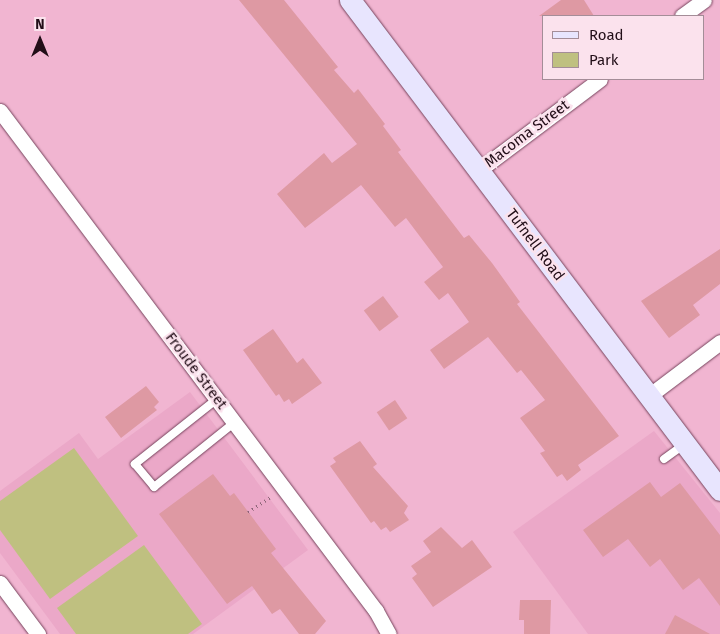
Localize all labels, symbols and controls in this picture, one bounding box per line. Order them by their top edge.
north arrow [15,15,65,65]
legend [542,15,705,80]
text: N [35,16,45,33]
text: Road [589,26,624,44]
text: Park [589,51,619,69]
street label: Macoma Street [481,96,573,172]
street label: Tufnell Road [502,206,568,284]
street label: Froude Street [161,329,231,413]

